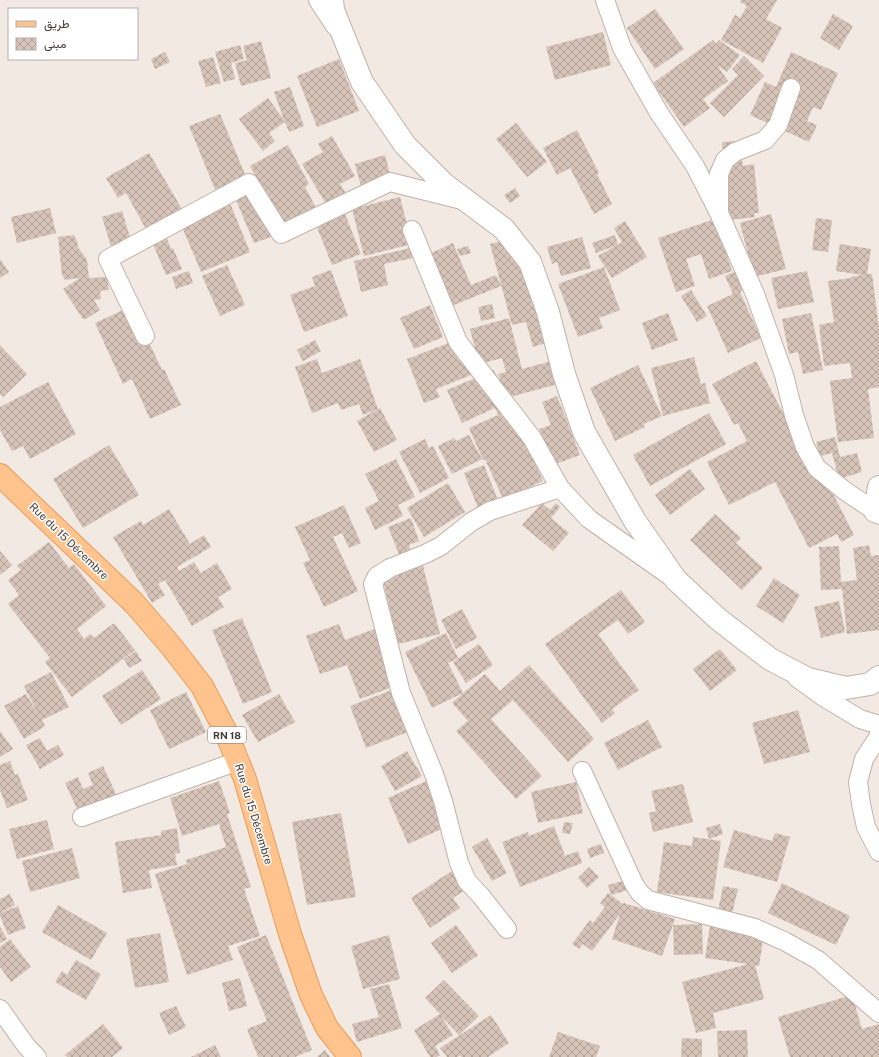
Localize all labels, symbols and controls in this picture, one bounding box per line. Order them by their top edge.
legend [8,8,138,60]
text: طريق [44,17,70,32]
text: مبنى [44,37,66,52]
street label: Rue du 15 Décembre [27,500,111,582]
road number: RN 18 [208,727,246,743]
street label: Rue du 15 Décembre [233,762,275,866]

